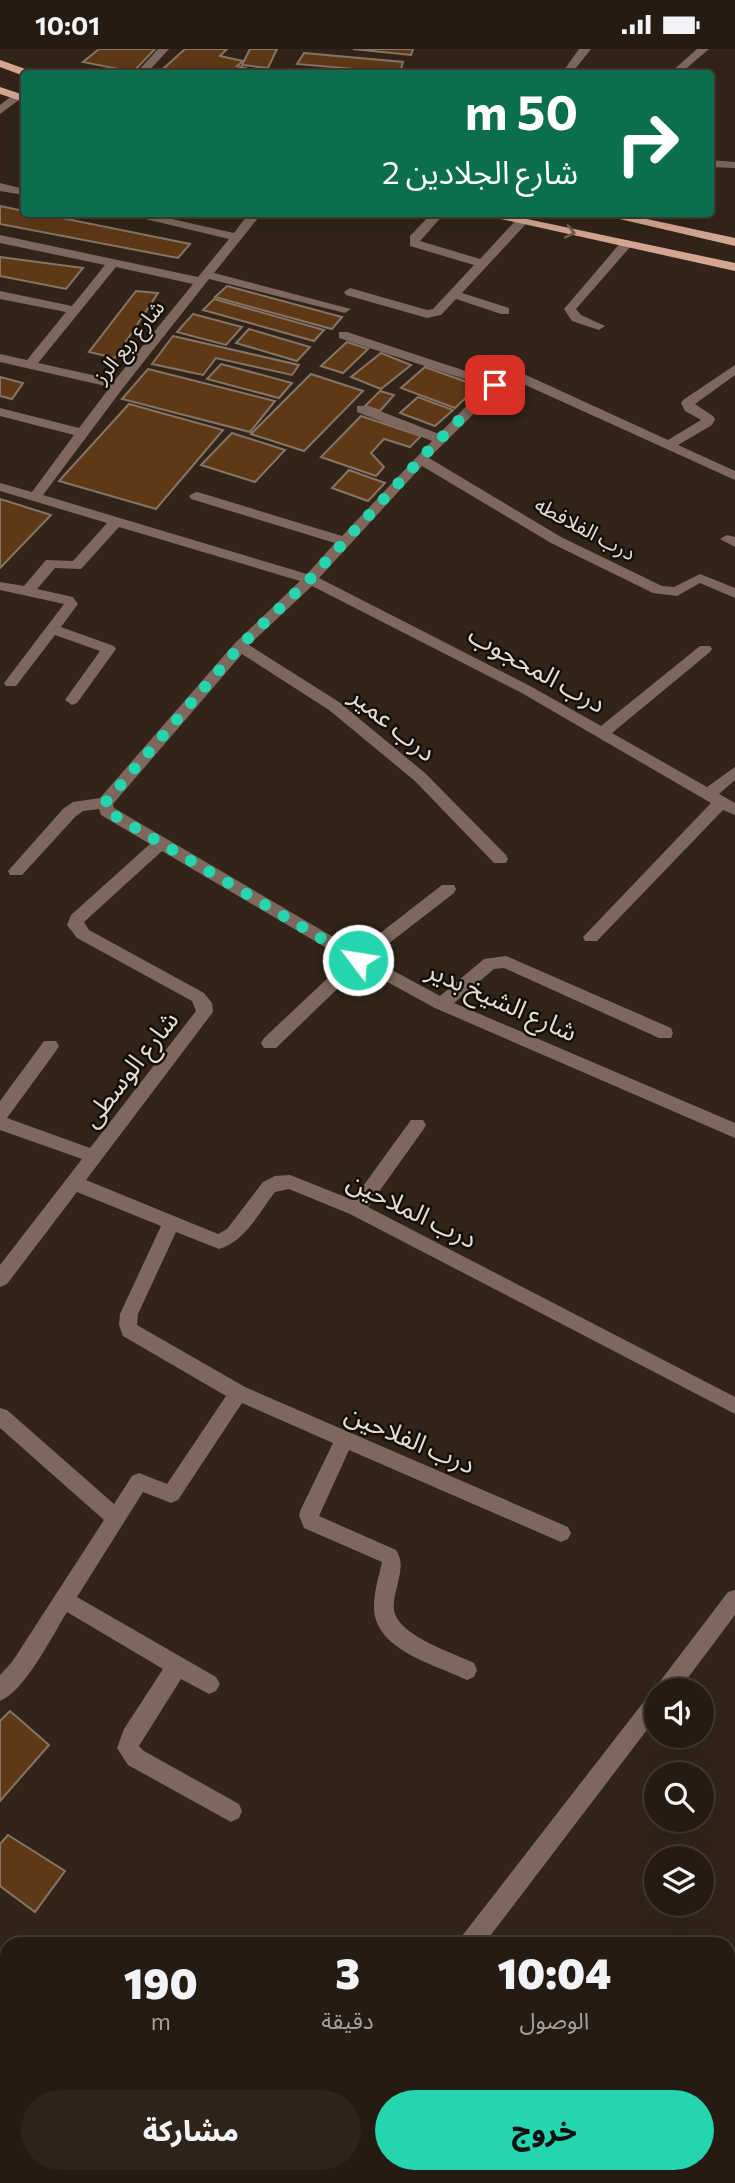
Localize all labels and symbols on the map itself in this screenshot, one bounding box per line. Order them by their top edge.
one-way arrow [564,224,576,239]
street label: شارع ربع الرز [86,295,172,391]
pin [465,355,525,415]
street label: درب الفلافطه [531,491,640,566]
street label: درب المحجوب [463,617,612,719]
street label: درب عمير [344,678,443,767]
position arrow [321,923,395,997]
street label: شارع الشيخ بدير [419,952,583,1052]
street label: شارع الوسطى [74,1004,188,1135]
street label: درب الملاحين [342,1164,483,1254]
street label: درب الفلاحين [341,1396,480,1480]

